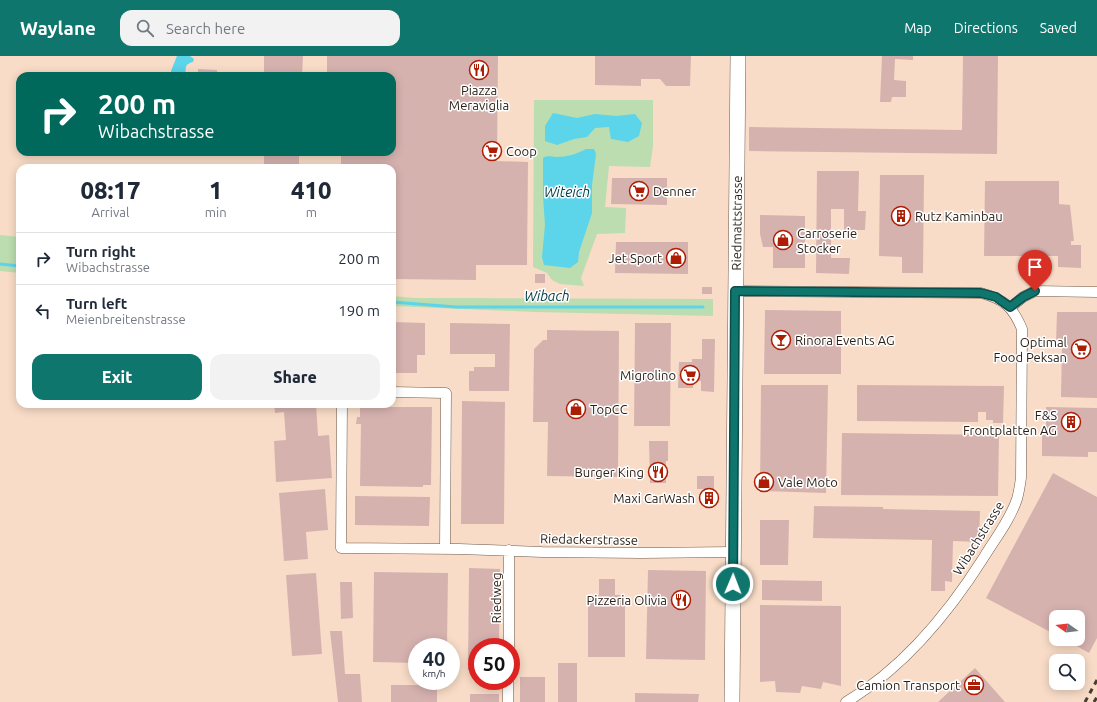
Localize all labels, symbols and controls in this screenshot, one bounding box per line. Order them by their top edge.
search box [120,10,400,46]
text: Waylane [20,17,96,39]
icon: search [134,17,156,39]
text: Search here [166,20,245,37]
text: Map [904,20,932,36]
text: Directions [954,20,1018,36]
text: Saved [1040,20,1077,36]
restaurant icon: Piazza Meraviglia [468,59,490,81]
place label: Piazza Meraviglia [449,83,509,112]
icon: right [32,88,84,140]
text: 200 m [98,88,176,119]
text: Wibachstrasse [98,121,214,141]
supermarket icon: Coop [481,140,503,162]
place label: Coop [506,144,537,158]
street label: Riedmattstrasse [729,175,744,271]
text: 08:17 [80,177,140,204]
text: 1 [209,177,222,204]
text: 410 [291,177,332,204]
supermarket icon: Denner [628,180,650,202]
water label: Witeich [544,184,590,200]
place label: Denner [653,184,696,198]
text: Arrival [91,205,129,219]
text: min [205,205,227,219]
text: m [306,205,317,219]
building icon: Rutz Kaminbau [890,205,912,227]
place label: Rutz Kaminbau [915,209,1003,223]
place label: Carroserie Stocker [797,226,857,255]
shop icon: Carroserie Stocker [772,229,794,251]
text: Turn right [66,243,136,260]
shop icon: Jet Sport [665,247,687,269]
icon: right [32,248,54,270]
text: 200 m [338,250,380,267]
pin [1018,250,1052,291]
place label: Jet Sport [608,251,662,265]
icon: arrive [1024,256,1046,278]
text: Wibachstrasse [66,260,150,274]
water label: Wibach [524,288,570,304]
text: Turn left [66,295,127,312]
icon: left [32,300,54,322]
text: 190 m [338,302,380,319]
text: Meienbreitenstrasse [66,312,186,326]
bar icon: Rinora Events AG [770,329,792,351]
place label: Rinora Events AG [795,333,895,347]
place label: Optimal Food Peksan [993,335,1068,364]
supermarket icon: Optimal Food Peksan [1070,338,1092,360]
button: Exit [32,354,202,400]
button: Share [210,354,380,400]
supermarket icon: Migrolino [679,364,701,386]
place label: Migrolino [620,368,676,382]
shop icon: TopCC [565,398,587,420]
place label: TopCC [590,402,628,416]
place label: F&S Frontplatten AG [963,408,1057,437]
building icon: F&S Frontplatten AG [1060,411,1082,433]
restaurant icon: Burger King [647,461,669,483]
place label: Burger King [575,465,644,479]
shop icon: Vale Moto [753,471,775,493]
place label: Vale Moto [778,475,838,489]
building icon: Maxi CarWash [698,487,720,509]
place label: Maxi CarWash [613,491,695,505]
street label: Wibachstrasse [950,499,1006,577]
street label: Riedackerstrasse [540,531,638,547]
position arrow [712,563,754,605]
street label: Riedweg [489,573,503,623]
restaurant icon: Pizzeria Olivia [670,589,692,611]
place label: Pizzeria Olivia [586,593,667,607]
north arrow [1049,610,1085,646]
map controls [1049,610,1085,690]
speed limit sign: 50 [468,638,520,690]
text: 40 [423,647,445,670]
button: search [1049,654,1085,690]
text: km/h [422,668,446,679]
office icon: Camion Transport [963,674,985,696]
place label: Camion Transport [856,678,960,692]

